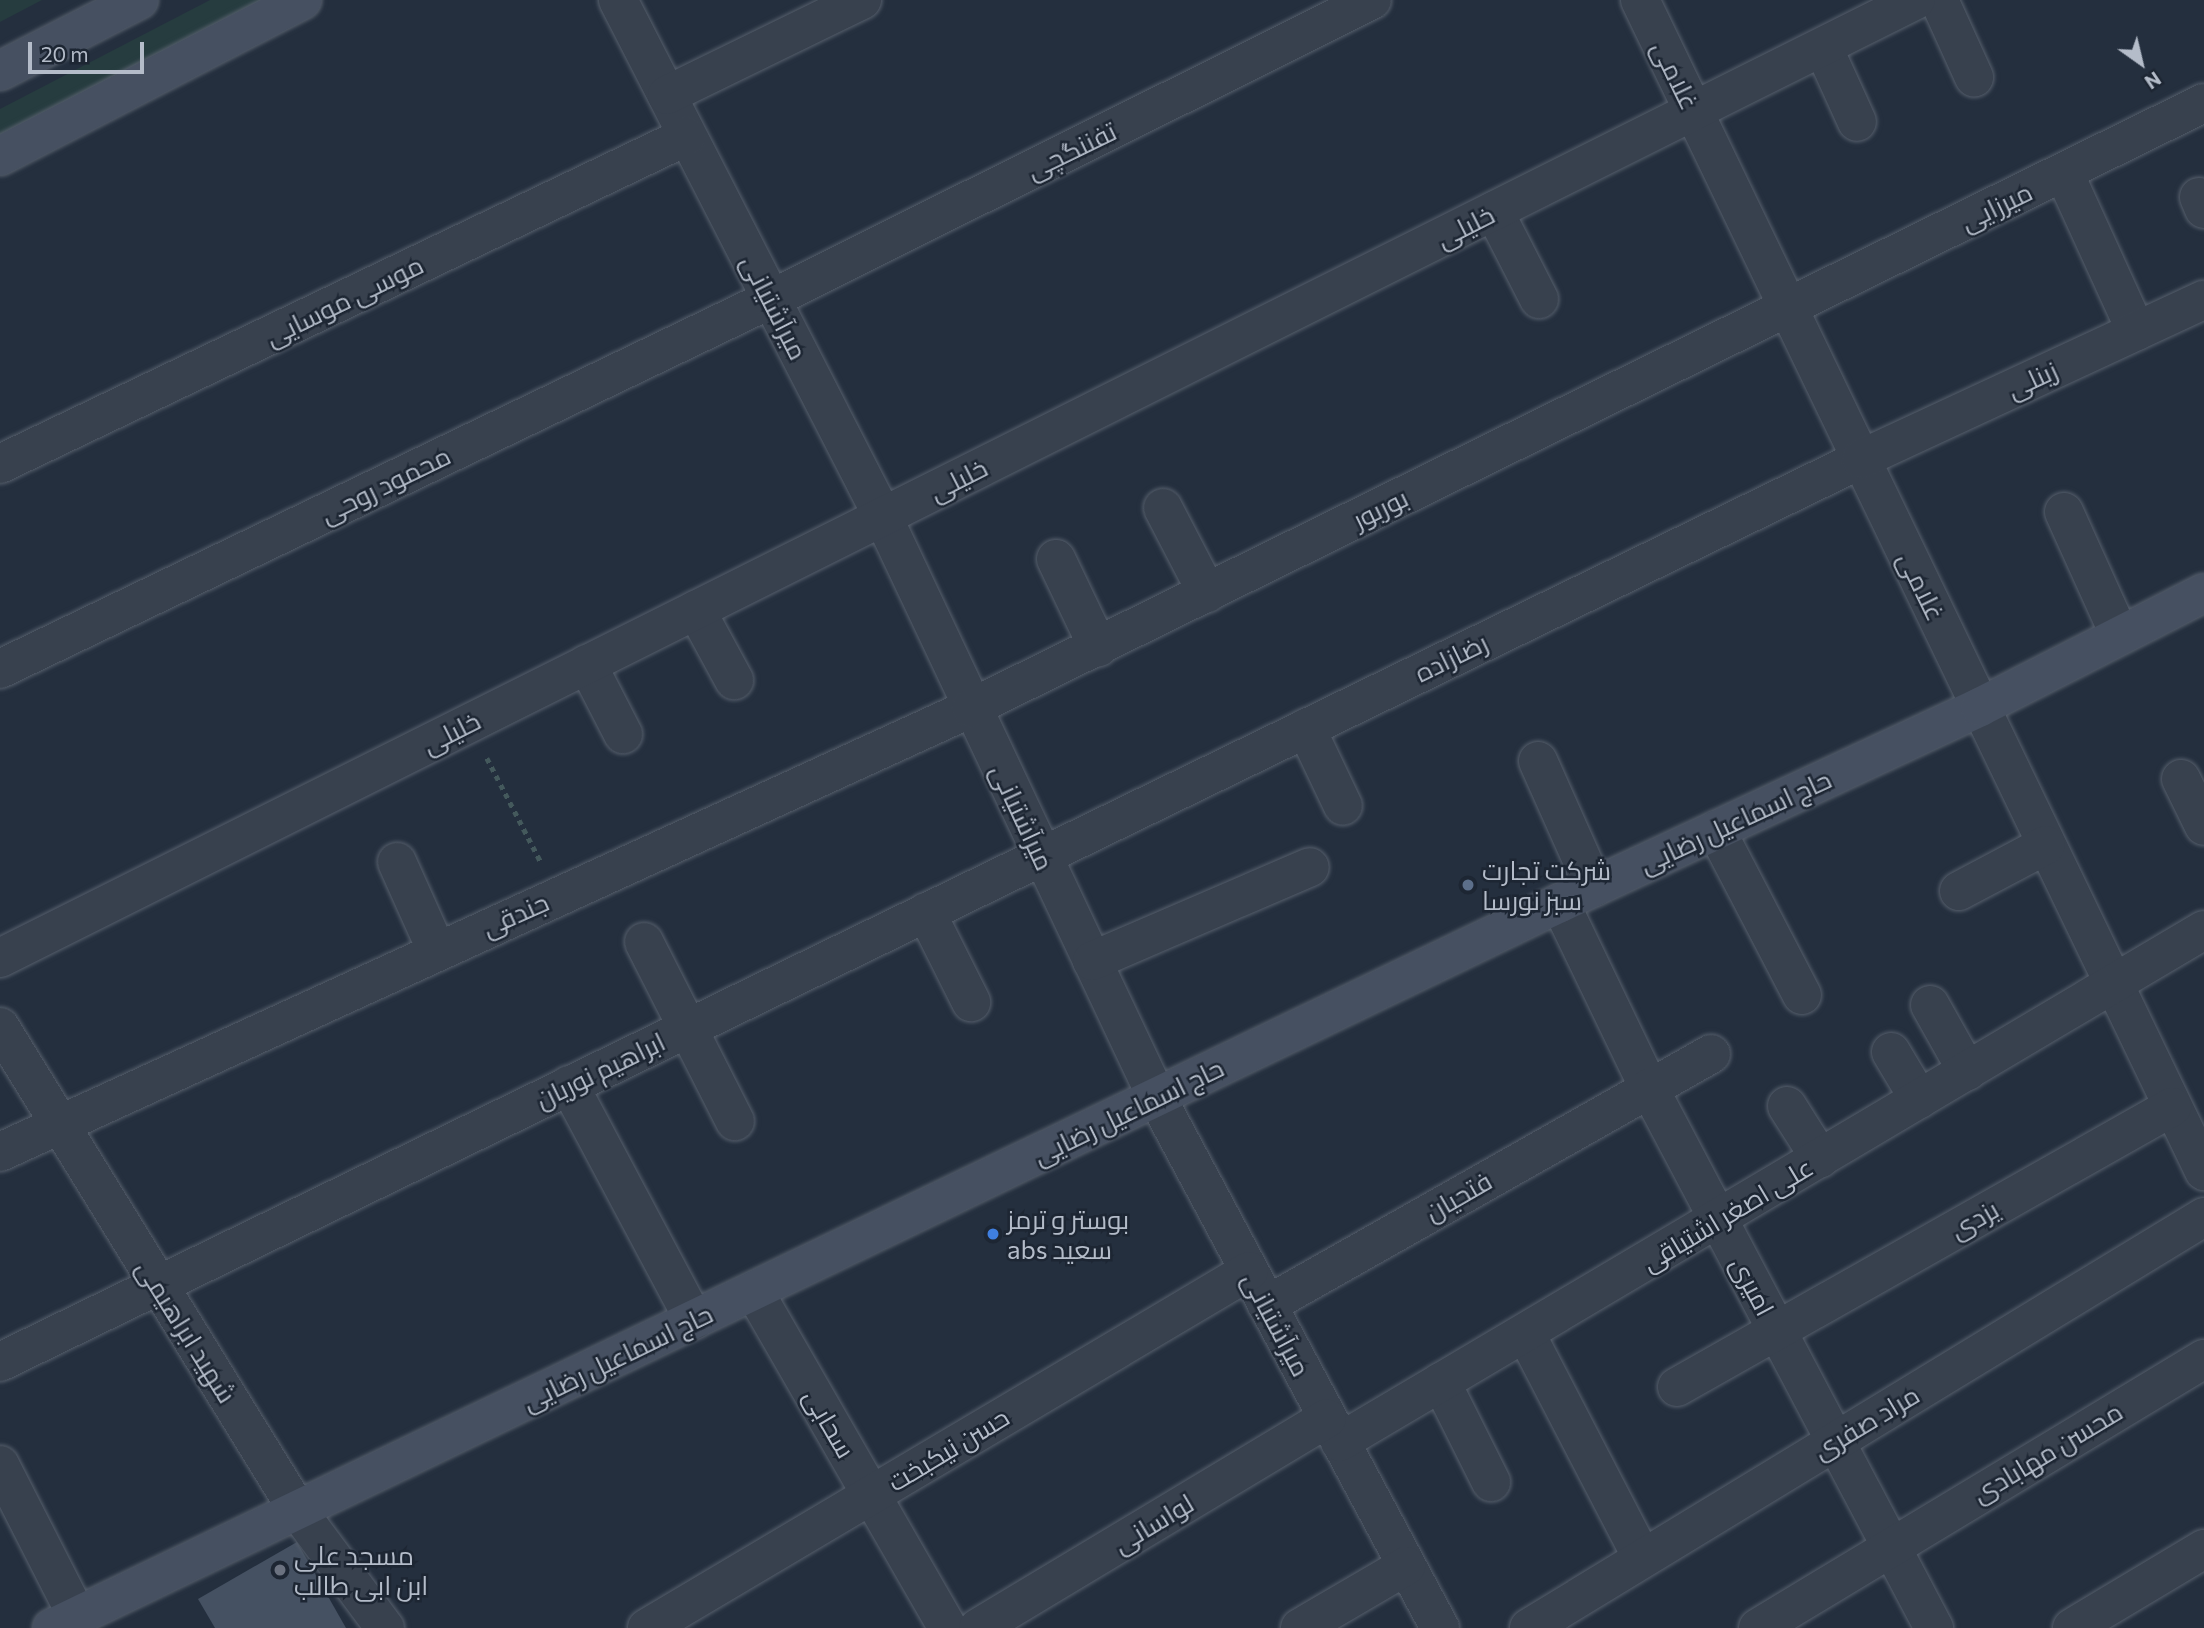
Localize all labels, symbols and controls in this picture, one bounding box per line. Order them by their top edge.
scale bar [32,28,147,72]
north arrow [2106,28,2176,98]
street label: غلامی [1646,36,1706,114]
text: 20 m [41,41,89,66]
text: N [2141,67,2165,94]
street label: تفننگچی [1021,115,1121,185]
street label: میرزایی [1955,175,2037,237]
street label: خلیلی [1431,198,1499,254]
street label: موسی موسایی [260,248,428,352]
street label: میرآشتیانی [735,249,815,365]
street label: زینلی [2002,354,2062,404]
street label: محمود روحی [315,439,455,529]
street label: خلیلی [924,451,992,507]
street label: بوربور [1347,481,1413,535]
street label: غلامی [1892,547,1952,625]
street label: رضازاده [1409,626,1493,688]
street label: خلیلی [417,704,485,760]
street label: میرآشتیانی [985,759,1061,875]
street label: حاج اسماعیل رضایی [1634,763,1836,879]
place label: شرکت تجارت سبز نورسا [1482,854,1611,916]
marker: شرکت تجارت سبز نورسا [1460,877,1476,893]
street label: جندقی [477,886,553,942]
street label: ابراهیم نوریان [530,1025,670,1115]
street label: حاج اسماعیل رضایی [1028,1051,1228,1171]
street label: علی اصغر اشتیاقی [1636,1151,1818,1277]
street label: فتحیان [1419,1165,1497,1227]
street label: یزدی [1944,1193,2004,1245]
place label: بوستر و ترمز abs سعید [1007,1203,1129,1264]
marker: بوستر و ترمز abs سعید [985,1226,1001,1242]
street label: امیری [1725,1251,1781,1321]
street label: شهید ابراهیمی [131,1254,243,1408]
street label: میرآشتیانی [1237,1267,1317,1381]
street label: حاج اسماعیل رضایی [517,1297,717,1417]
street label: مراد صفری [1807,1378,1925,1466]
street label: سحابی [798,1383,862,1463]
street label: محسن مهابادی [1966,1395,2128,1509]
street label: حسن نیکبخت [882,1401,1014,1497]
street label: لواسانی [1107,1487,1199,1559]
place label: مسجد علی ابن ابی طالب [294,1539,428,1600]
marker: مسجد علی ابن ابی طالب [272,1562,288,1578]

